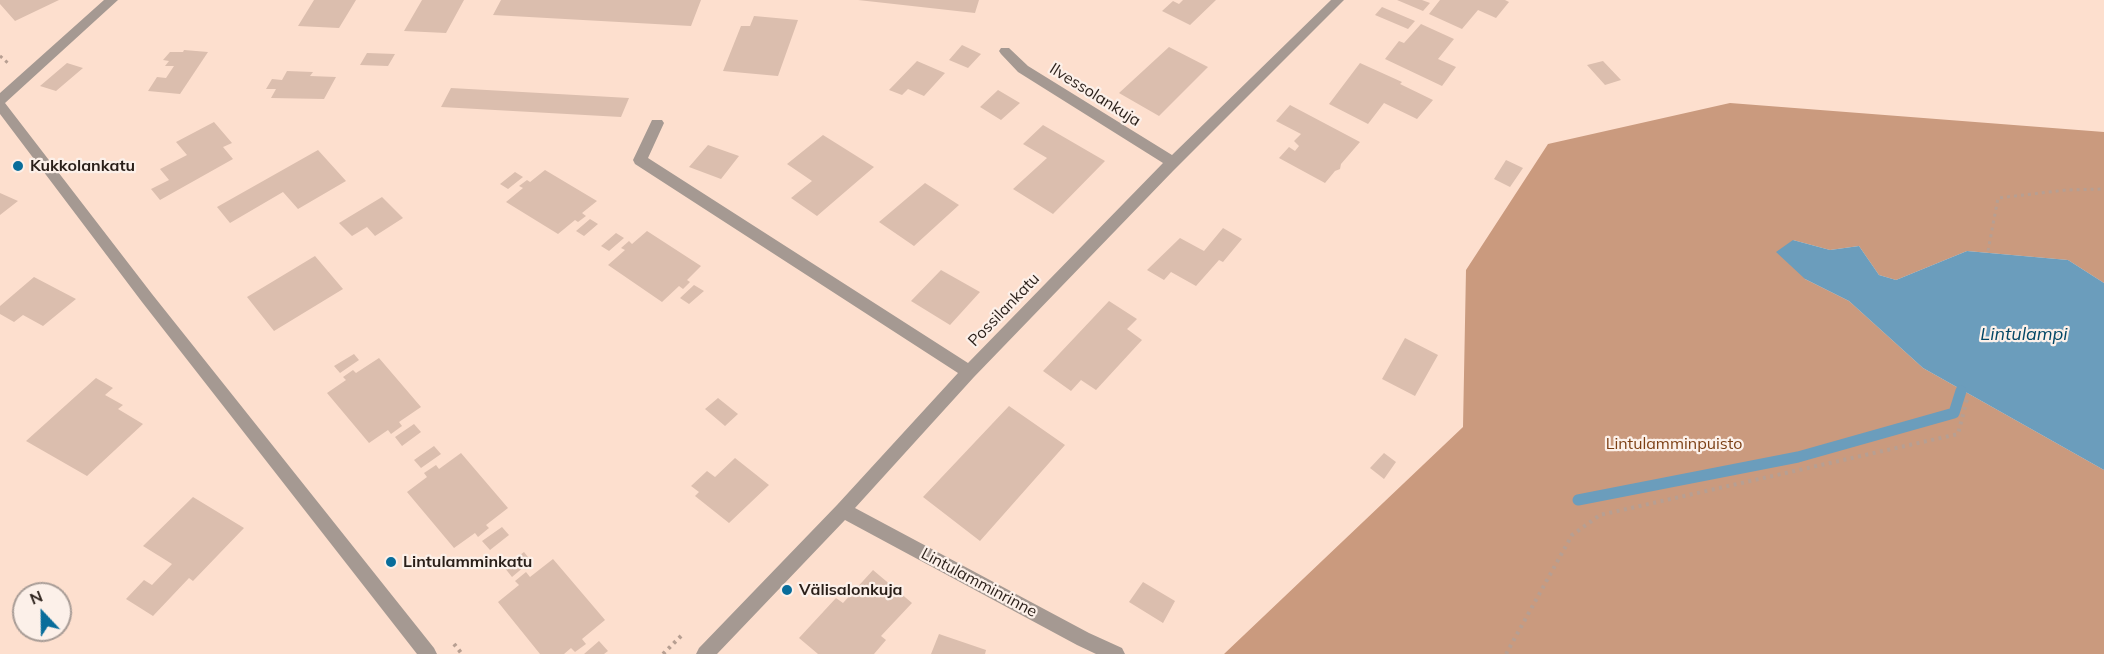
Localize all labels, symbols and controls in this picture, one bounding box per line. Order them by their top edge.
street label: Ilvessolankuja [1046,59,1144,131]
place label: Kukkolankatu [30,156,135,176]
marker: Kukkolankatu [11,159,25,173]
street label: Possilankatu [964,269,1044,351]
water label: Lintulampi [1980,324,2068,346]
park label: Lintulamminpuisto [1606,434,1742,454]
street label: Lintulamminrinne [918,544,1040,622]
place label: Lintulamminkatu [403,552,532,572]
marker: Lintulamminkatu [384,555,398,569]
place label: Välisalonkuja [799,580,903,600]
north arrow [12,582,72,642]
marker: Välisalonkuja [780,583,794,597]
text: N [27,586,45,609]

